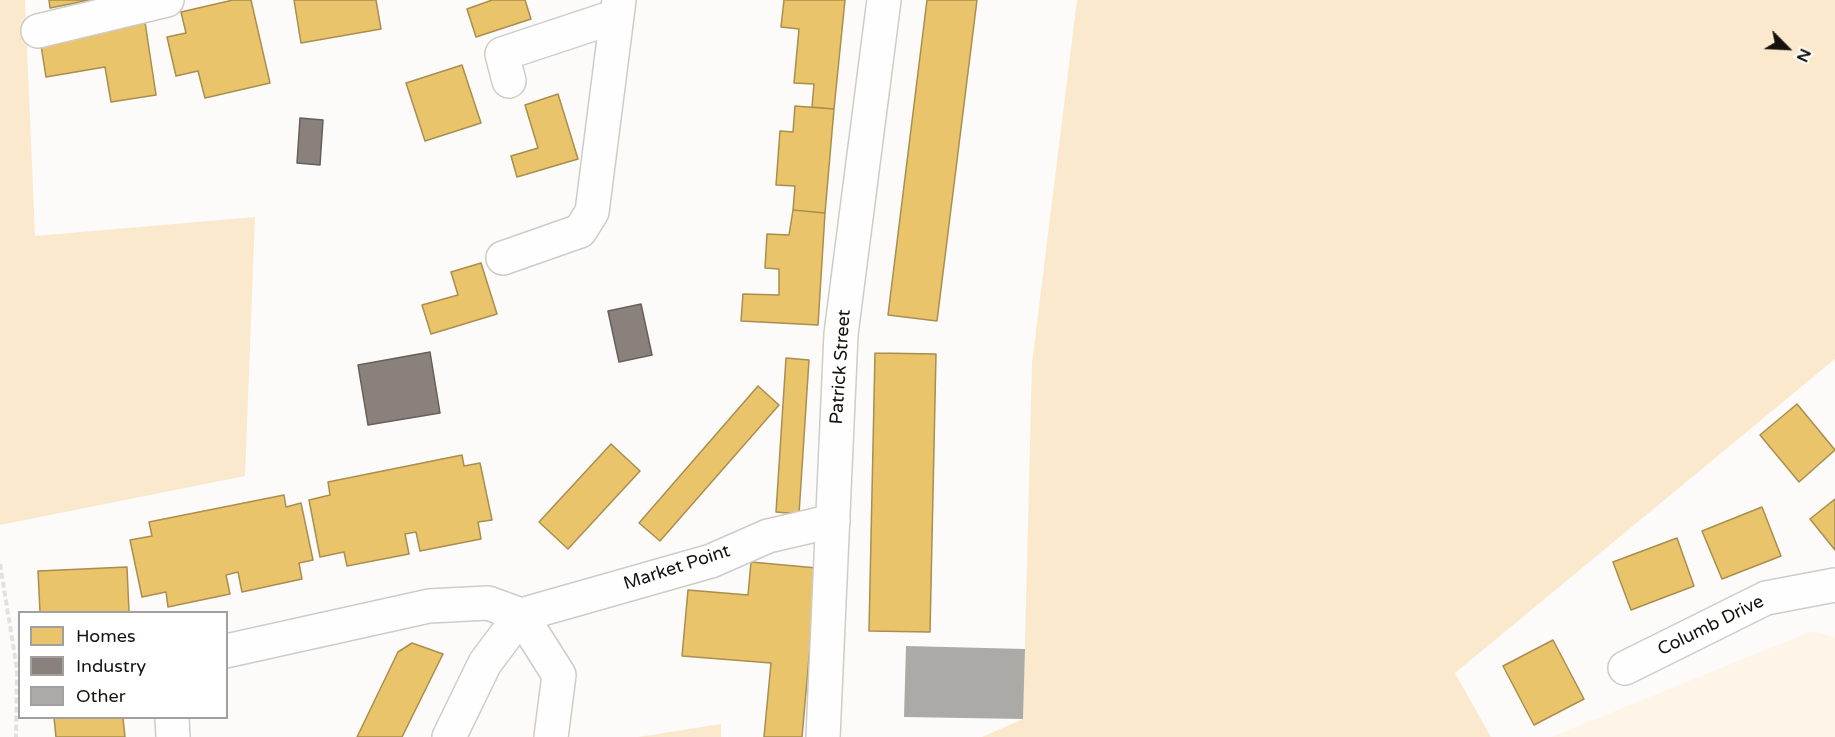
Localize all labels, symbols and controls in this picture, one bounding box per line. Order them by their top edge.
north arrow [1757,18,1817,78]
text: N [1792,45,1815,65]
street label: Patrick Street [826,309,856,425]
street label: Market Point [621,541,733,595]
street label: Columb Drive [1654,591,1768,661]
legend [18,611,228,719]
text: Homes [76,625,136,647]
text: Industry [76,655,146,677]
text: Other [76,685,126,707]

